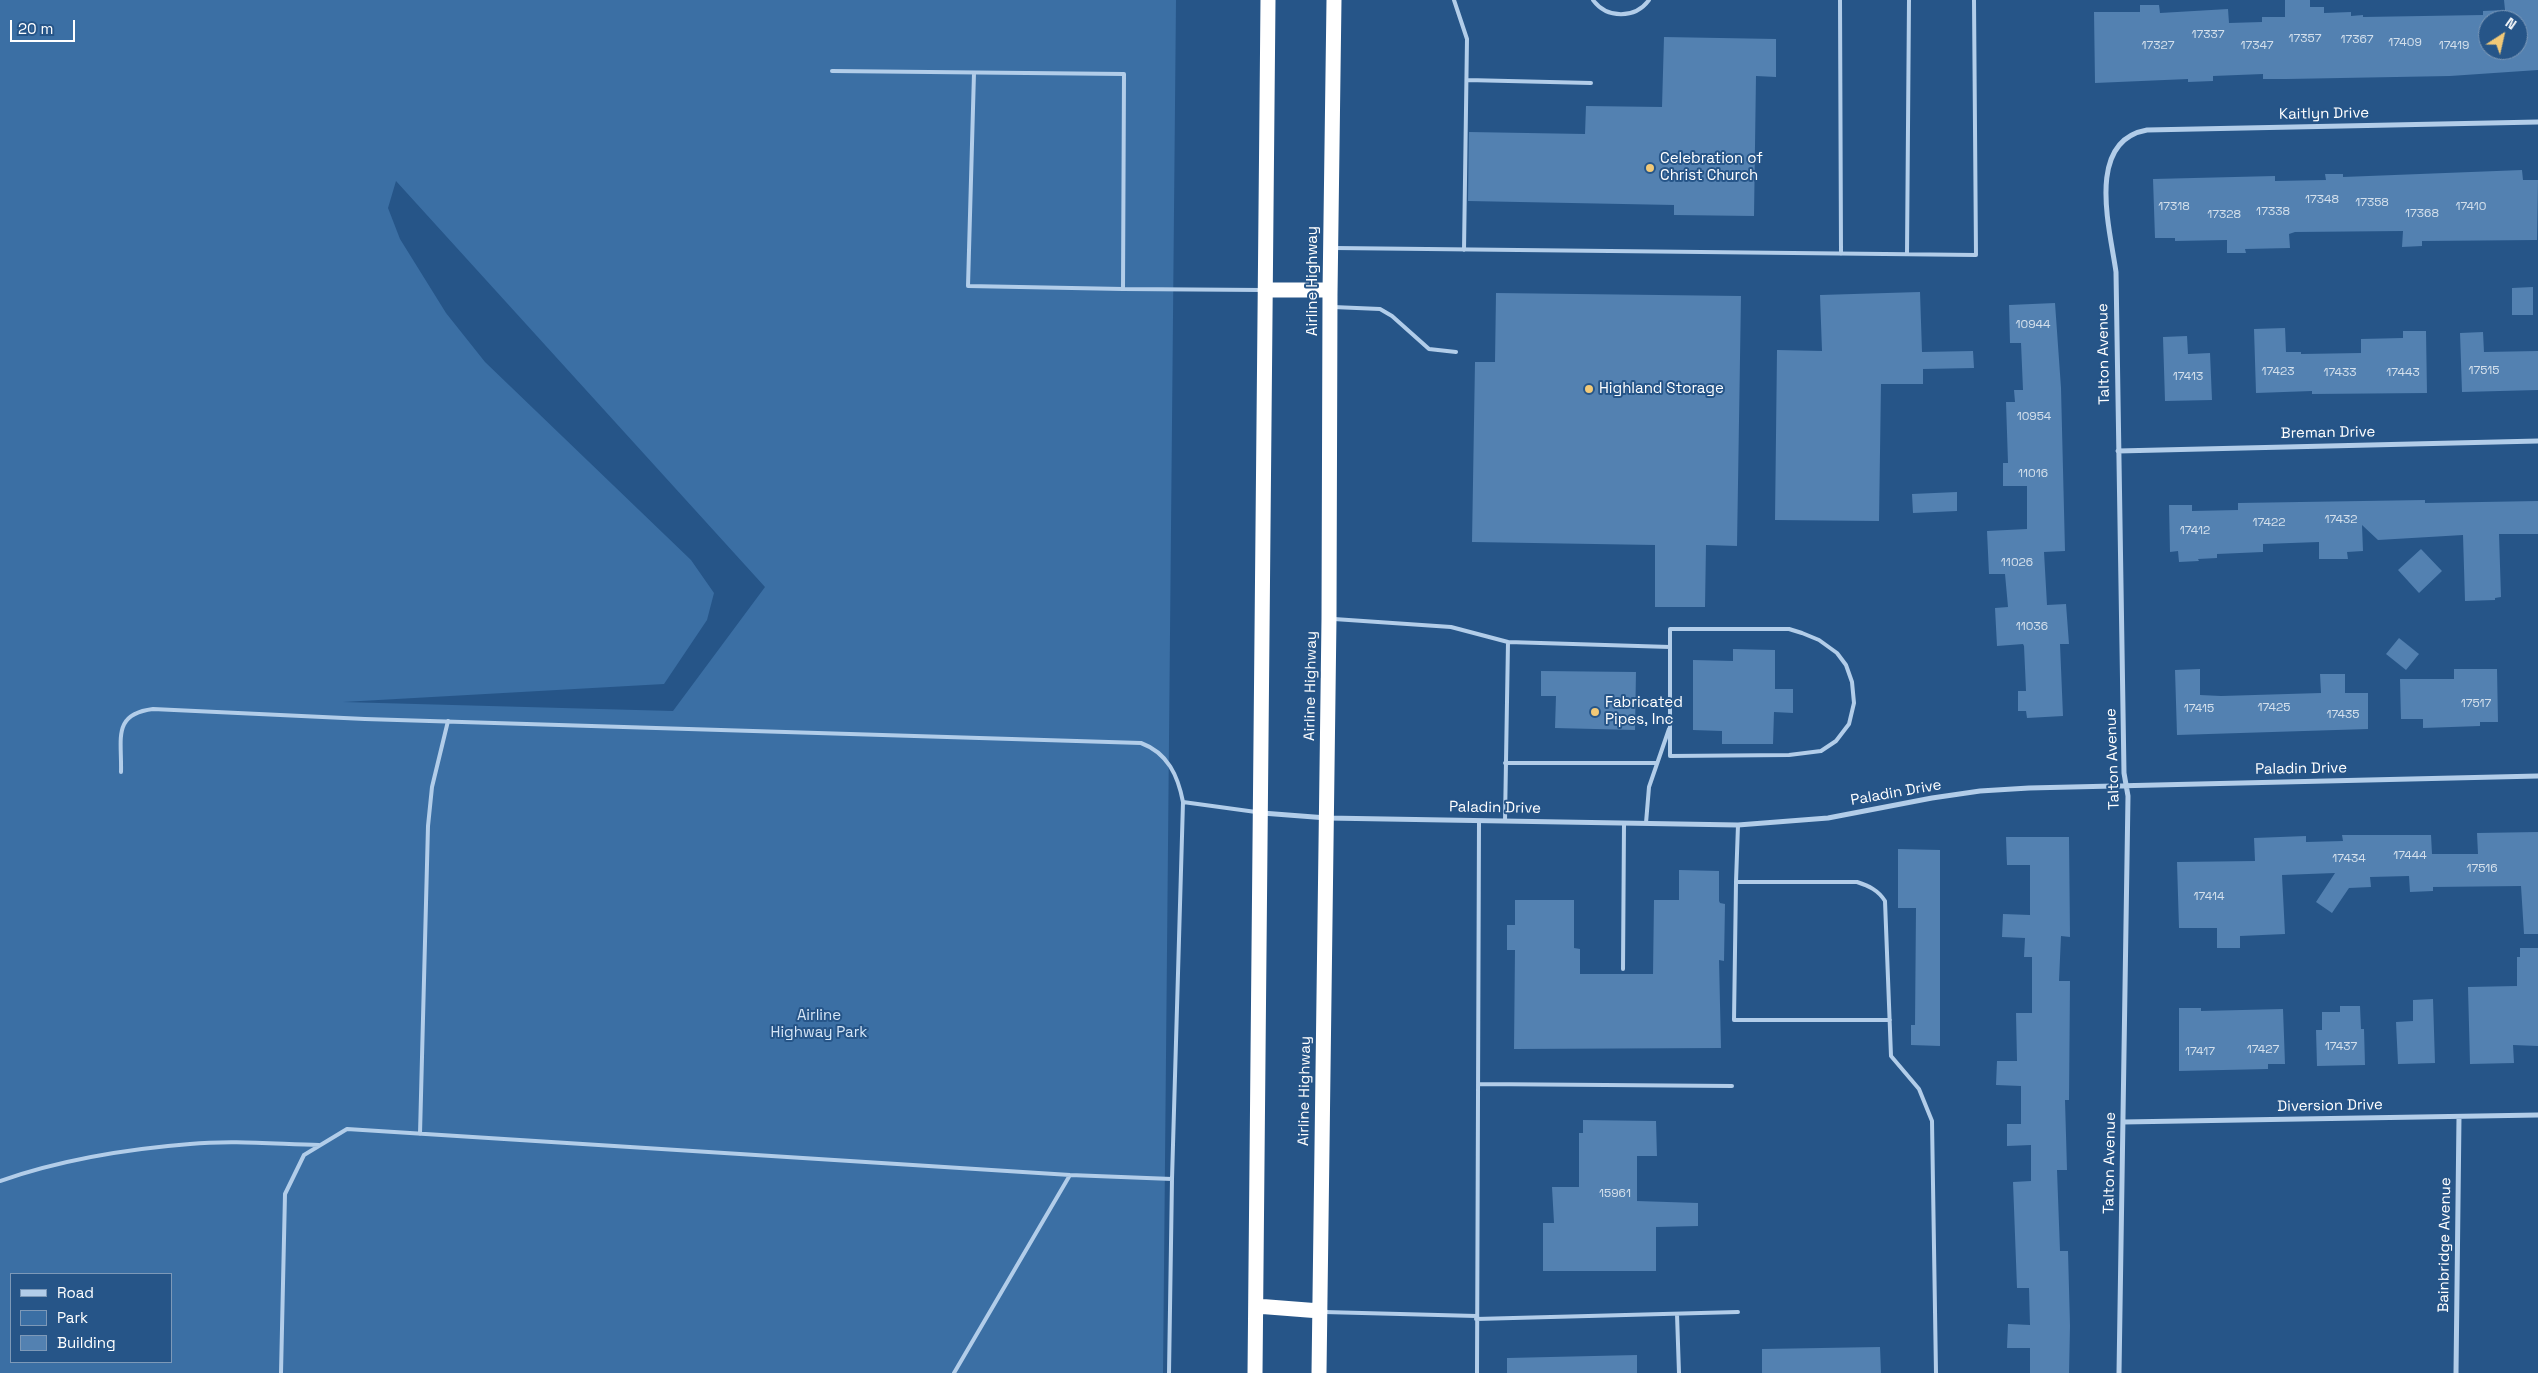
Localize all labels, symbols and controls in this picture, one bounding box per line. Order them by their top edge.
scale bar [12,10,78,42]
north arrow [2478,10,2528,60]
text: N [2502,13,2520,34]
text: 20 m [18,19,53,38]
house number: 17337 [2191,28,2225,42]
house number: 17357 [2289,32,2321,46]
house number: 17367 [2341,33,2373,47]
house number: 17409 [2388,36,2422,50]
house number: 17327 [2142,39,2174,53]
house number: 17347 [2241,39,2273,53]
house number: 17419 [2439,39,2469,53]
street label: Kaitlyn Drive [2279,104,2369,124]
place label: Celebration of Christ Church [1660,150,1763,185]
marker: Celebration of Christ Church [1644,162,1656,174]
house number: 17348 [2305,193,2339,207]
house number: 17358 [2355,196,2389,210]
house number: 17318 [2158,200,2190,214]
house number: 17410 [2456,200,2486,214]
house number: 17338 [2256,205,2290,219]
house number: 17368 [2405,207,2439,221]
house number: 17328 [2207,208,2241,222]
street label: Airline Highway [1304,226,1322,336]
street label: Talton Avenue [2094,303,2114,405]
house number: 10944 [2015,318,2051,332]
house number: 17515 [2468,364,2500,378]
house number: 17423 [2261,365,2295,379]
house number: 17433 [2323,366,2357,380]
house number: 17443 [2386,366,2420,380]
house number: 17413 [2173,370,2203,384]
place label: Highland Storage [1599,380,1724,398]
marker: Highland Storage [1583,383,1595,395]
house number: 10954 [2017,410,2051,424]
street label: Breman Drive [2281,423,2375,443]
house number: 11016 [2018,467,2048,481]
house number: 17432 [2324,513,2358,527]
house number: 17422 [2252,516,2286,530]
house number: 17412 [2180,524,2210,538]
house number: 11026 [2001,556,2033,570]
house number: 11036 [2016,620,2048,634]
street label: Airline Highway [1301,631,1321,741]
place label: Fabricated Pipes, Inc [1605,694,1683,729]
house number: 17517 [2461,697,2491,711]
house number: 17425 [2257,701,2291,715]
house number: 17415 [2184,702,2214,716]
marker: Fabricated Pipes, Inc [1589,706,1601,718]
street label: Talton Avenue [2102,708,2124,810]
house number: 17435 [2326,708,2360,722]
street label: Paladin Drive [2255,759,2347,779]
street label: Paladin Drive [1849,776,1943,810]
street label: Paladin Drive [1449,798,1541,818]
house number: 17444 [2393,849,2427,863]
house number: 17434 [2332,852,2366,866]
house number: 17516 [2466,862,2498,876]
house number: 17414 [2194,890,2224,904]
park label: Airline Highway Park [771,1007,867,1042]
street label: Airline Highway [1295,1036,1315,1146]
house number: 17437 [2325,1040,2357,1054]
house number: 17427 [2247,1043,2279,1057]
house number: 17417 [2185,1045,2215,1059]
street label: Diversion Drive [2277,1096,2383,1116]
street label: Talton Avenue [2100,1112,2120,1214]
street label: Bainbridge Avenue [2435,1177,2455,1313]
house number: 15961 [1599,1187,1631,1201]
legend [10,1273,172,1363]
text: Road [57,1283,94,1302]
text: Park [57,1308,88,1327]
text: Building [57,1333,116,1352]

